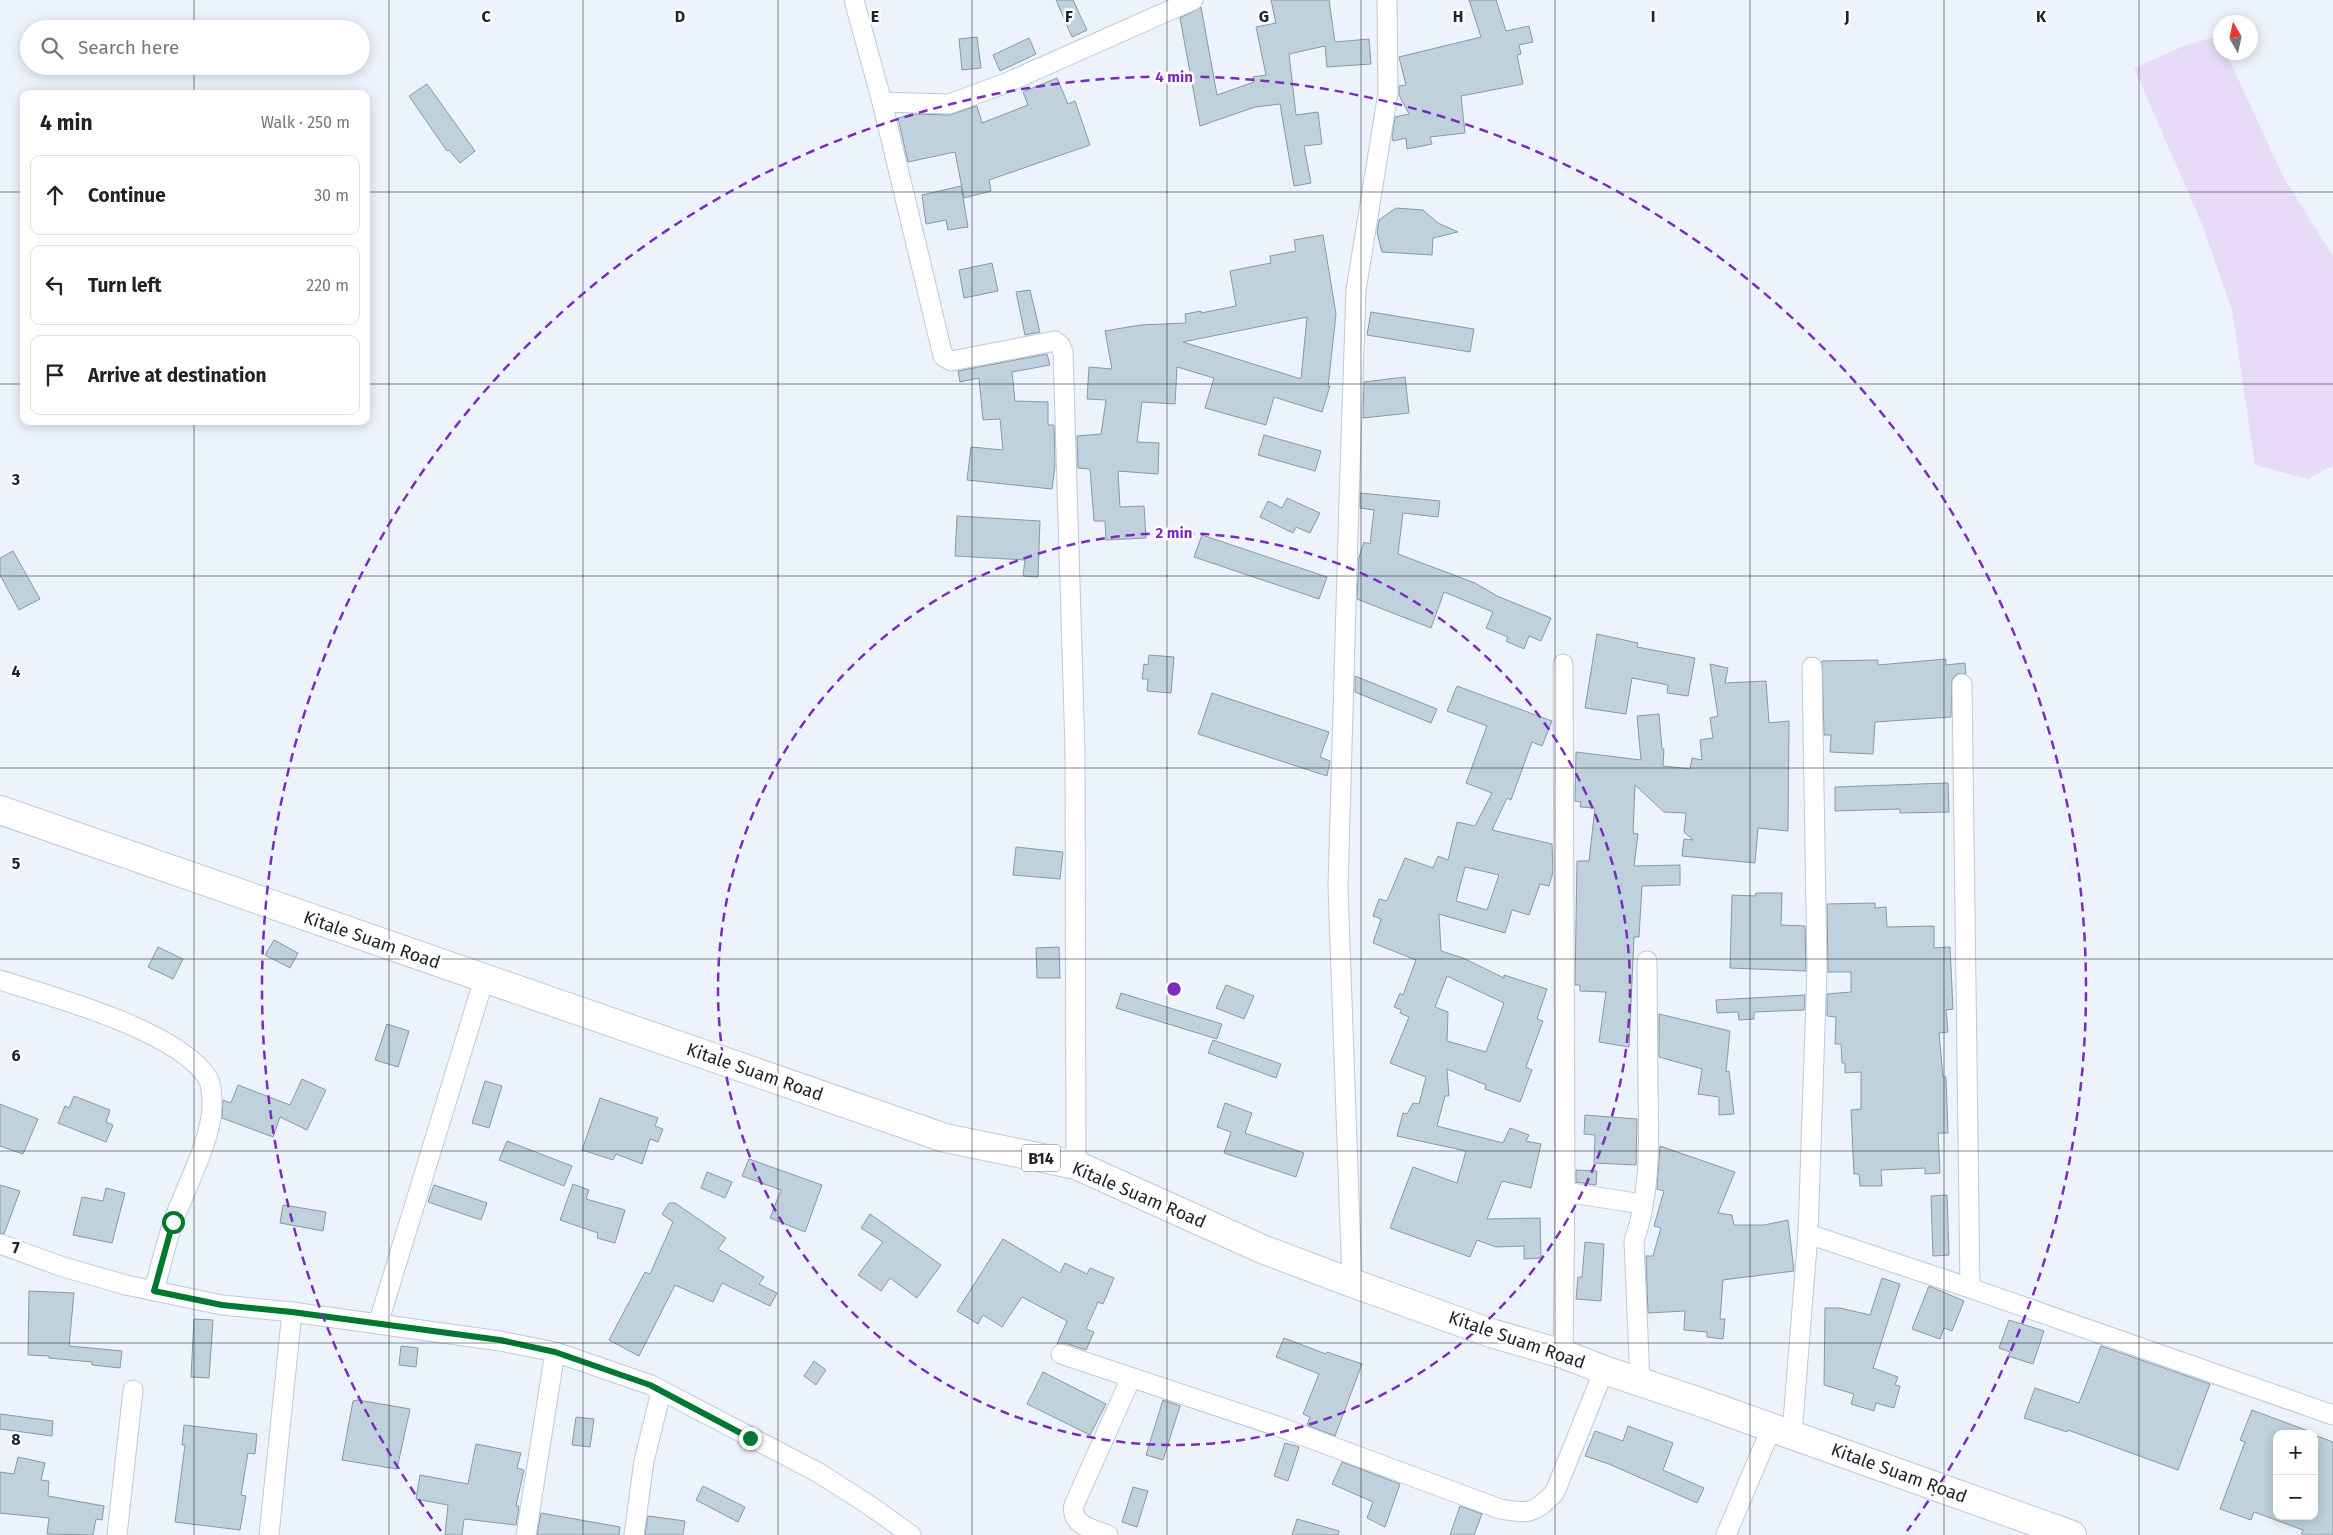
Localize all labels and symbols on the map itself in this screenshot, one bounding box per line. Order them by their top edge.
text: C [481,7,491,26]
text: D [675,7,685,26]
text: E [871,7,879,26]
text: F [1065,7,1073,26]
text: G [1259,7,1269,26]
text: H [1453,7,1463,26]
text: I [1651,7,1655,26]
text: J [1843,7,1850,26]
text: K [2036,7,2047,26]
north arrow [2213,15,2258,60]
text: 4 min [1155,68,1193,86]
text: 3 [11,470,20,489]
text: 2 min [1156,524,1192,542]
text: 4 [11,662,21,681]
text: 5 [12,854,21,873]
street label: Kitale Suam Road [301,906,443,974]
centre of rings [1165,980,1183,998]
street label: Kitale Suam Road [684,1038,826,1106]
text: 6 [11,1046,21,1065]
road number: B14 [1022,1144,1060,1172]
street label: Kitale Suam Road [1069,1157,1209,1233]
route start [162,1211,185,1234]
text: 7 [12,1238,20,1257]
street label: Kitale Suam Road [1446,1306,1588,1374]
route end [739,1427,762,1450]
text: 8 [11,1430,21,1449]
street label: Kitale Suam Road [1828,1438,1970,1508]

